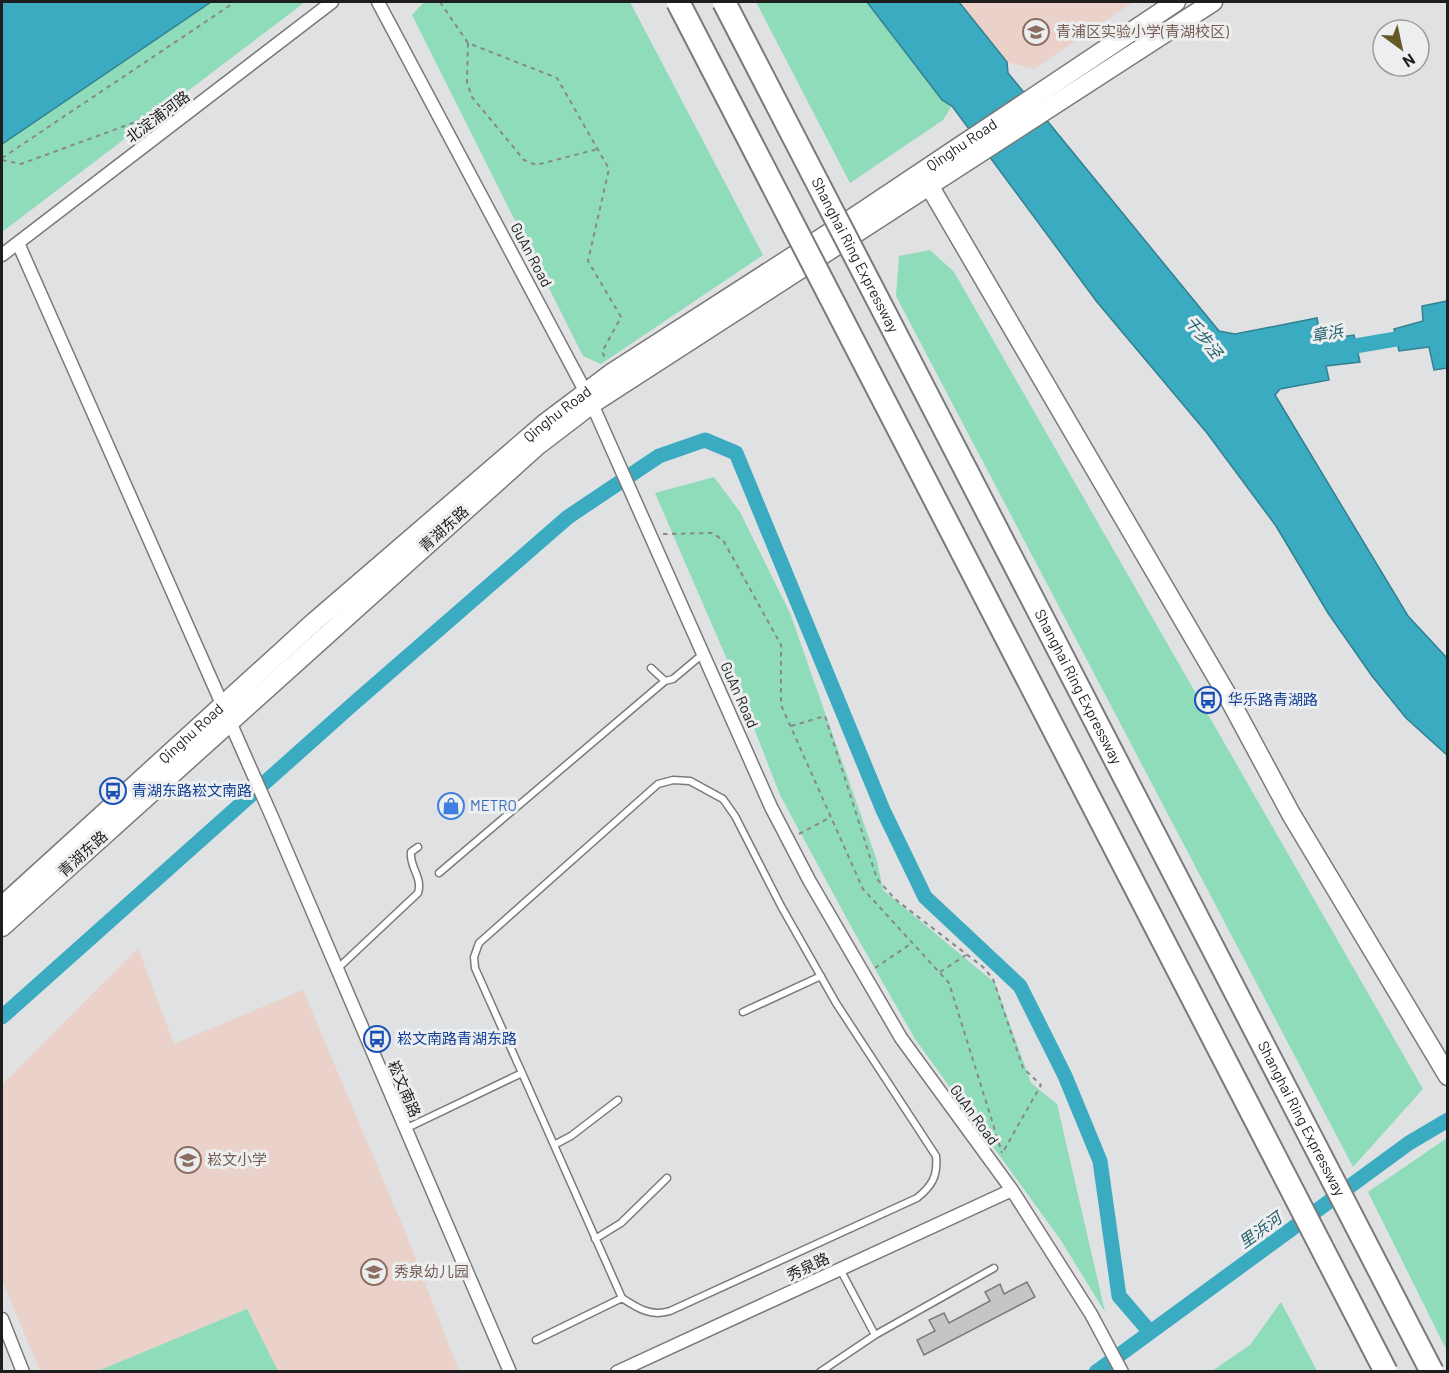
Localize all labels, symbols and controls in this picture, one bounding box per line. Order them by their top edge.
school or university icon: 青浦区实验小学(青湖校区) [1021,17,1051,47]
north arrow [1371,18,1431,78]
place label: 青浦区实验小学(青湖校区) [1056,22,1229,40]
text: N [1400,50,1419,72]
street label: 北淀浦河路 [122,86,193,146]
street label: Qinghu Road [923,114,1000,174]
street label: Shanghai Ring Expressway [808,174,903,335]
street label: GuAn Road [507,219,556,290]
water label: 千步泾 [1182,312,1228,363]
water label: 章浜 [1309,320,1346,345]
street label: Qinghu Road [519,382,594,446]
street label: 青湖东路 [415,501,472,555]
street label: Shanghai Ring Expressway [1031,606,1126,767]
street label: GuAn Road [717,659,762,730]
bus stop icon: 华乐路青湖路 [1193,685,1223,715]
place label: 华乐路青湖路 [1228,690,1318,708]
street label: Qinghu Road [155,699,227,767]
bus stop icon: 青湖东路崧文南路 [98,776,128,806]
place label: 青湖东路崧文南路 [132,781,252,799]
shop icon: METRO [436,791,466,821]
place label: METRO [470,796,517,814]
street label: 青湖东路 [54,826,111,880]
bus stop icon: 崧文南路青湖东路 [362,1024,392,1054]
place label: 崧文南路青湖东路 [397,1029,517,1047]
street label: Shanghai Ring Expressway [1254,1038,1350,1199]
street label: 崧文南路 [385,1057,425,1120]
street label: GuAn Road [947,1081,1003,1148]
school or university icon: 崧文小学 [173,1145,203,1175]
place label: 崧文小学 [207,1150,267,1168]
water label: 里浜河 [1235,1206,1287,1251]
street label: 秀泉路 [783,1248,832,1284]
school or university icon: 秀泉幼儿园 [359,1257,389,1287]
place label: 秀泉幼儿园 [394,1262,469,1280]

